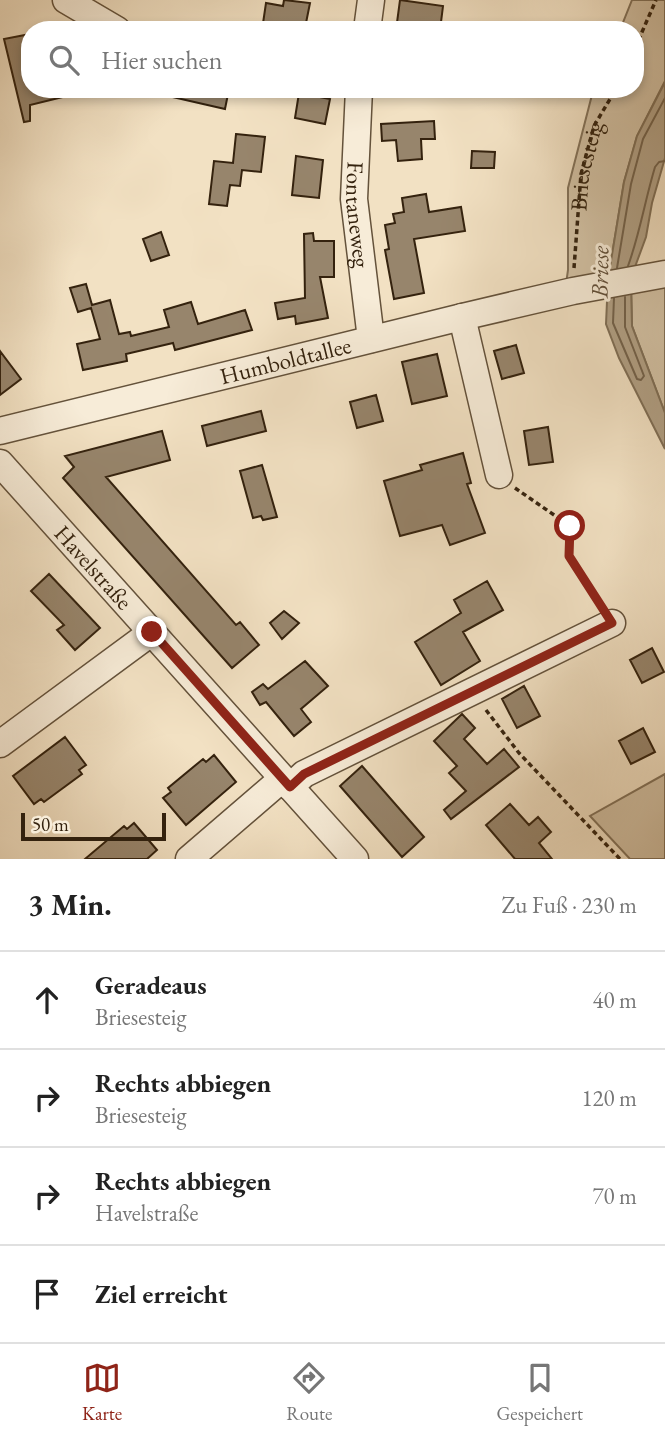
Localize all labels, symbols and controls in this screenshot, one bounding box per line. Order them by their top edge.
search box [21,21,644,98]
icon: search [45,41,83,79]
text: Hier suchen [101,43,222,77]
street label: Briesesteig [563,117,610,212]
street label: Fontaneweg [339,161,377,270]
water label: Briese [584,245,615,299]
street label: Humboldtallee [217,330,354,391]
route start [554,510,585,541]
street label: Havelstraße [48,519,139,616]
route end [136,616,167,647]
scale bar [21,810,166,842]
text: 50 m [32,812,69,837]
text: 3 Min. [28,885,112,924]
text: Zu Fuß · 230 m [502,890,637,920]
text: Geradeaus [95,968,207,1002]
icon: ahead [28,981,66,1019]
text: 40 m [592,985,637,1015]
text: Briesesteig [95,1002,186,1032]
text: Rechts abbiegen [95,1066,271,1100]
icon: right [28,1079,66,1117]
text: 120 m [581,1083,637,1113]
text: Briesesteig [95,1100,186,1130]
text: Rechts abbiegen [95,1164,271,1198]
icon: right [28,1177,66,1215]
text: 70 m [592,1181,637,1211]
text: Havelstraße [95,1198,198,1228]
icon: arrive [28,1275,66,1313]
text: Ziel erreicht [95,1277,227,1311]
tab: Karte [82,1359,122,1426]
tab: Route [286,1359,333,1426]
tab: Gespeichert [496,1359,583,1426]

